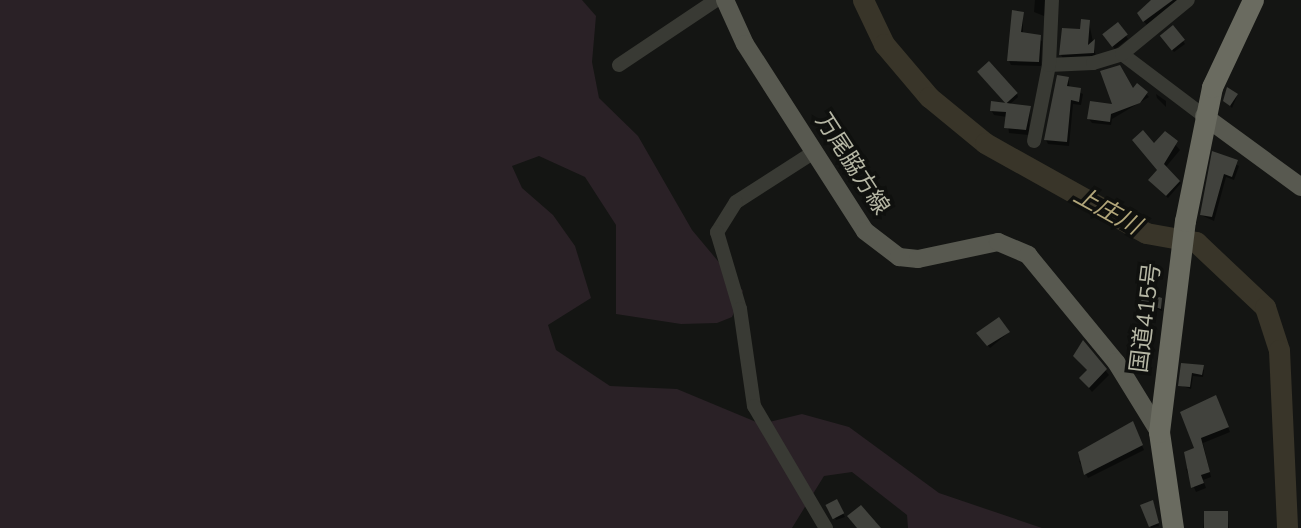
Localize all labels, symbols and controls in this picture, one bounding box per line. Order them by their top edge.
street label: 万尾脇方線 [809,108,895,220]
water label: 上庄川 [1069,181,1145,241]
street label: 国道415号 [1126,262,1166,374]

